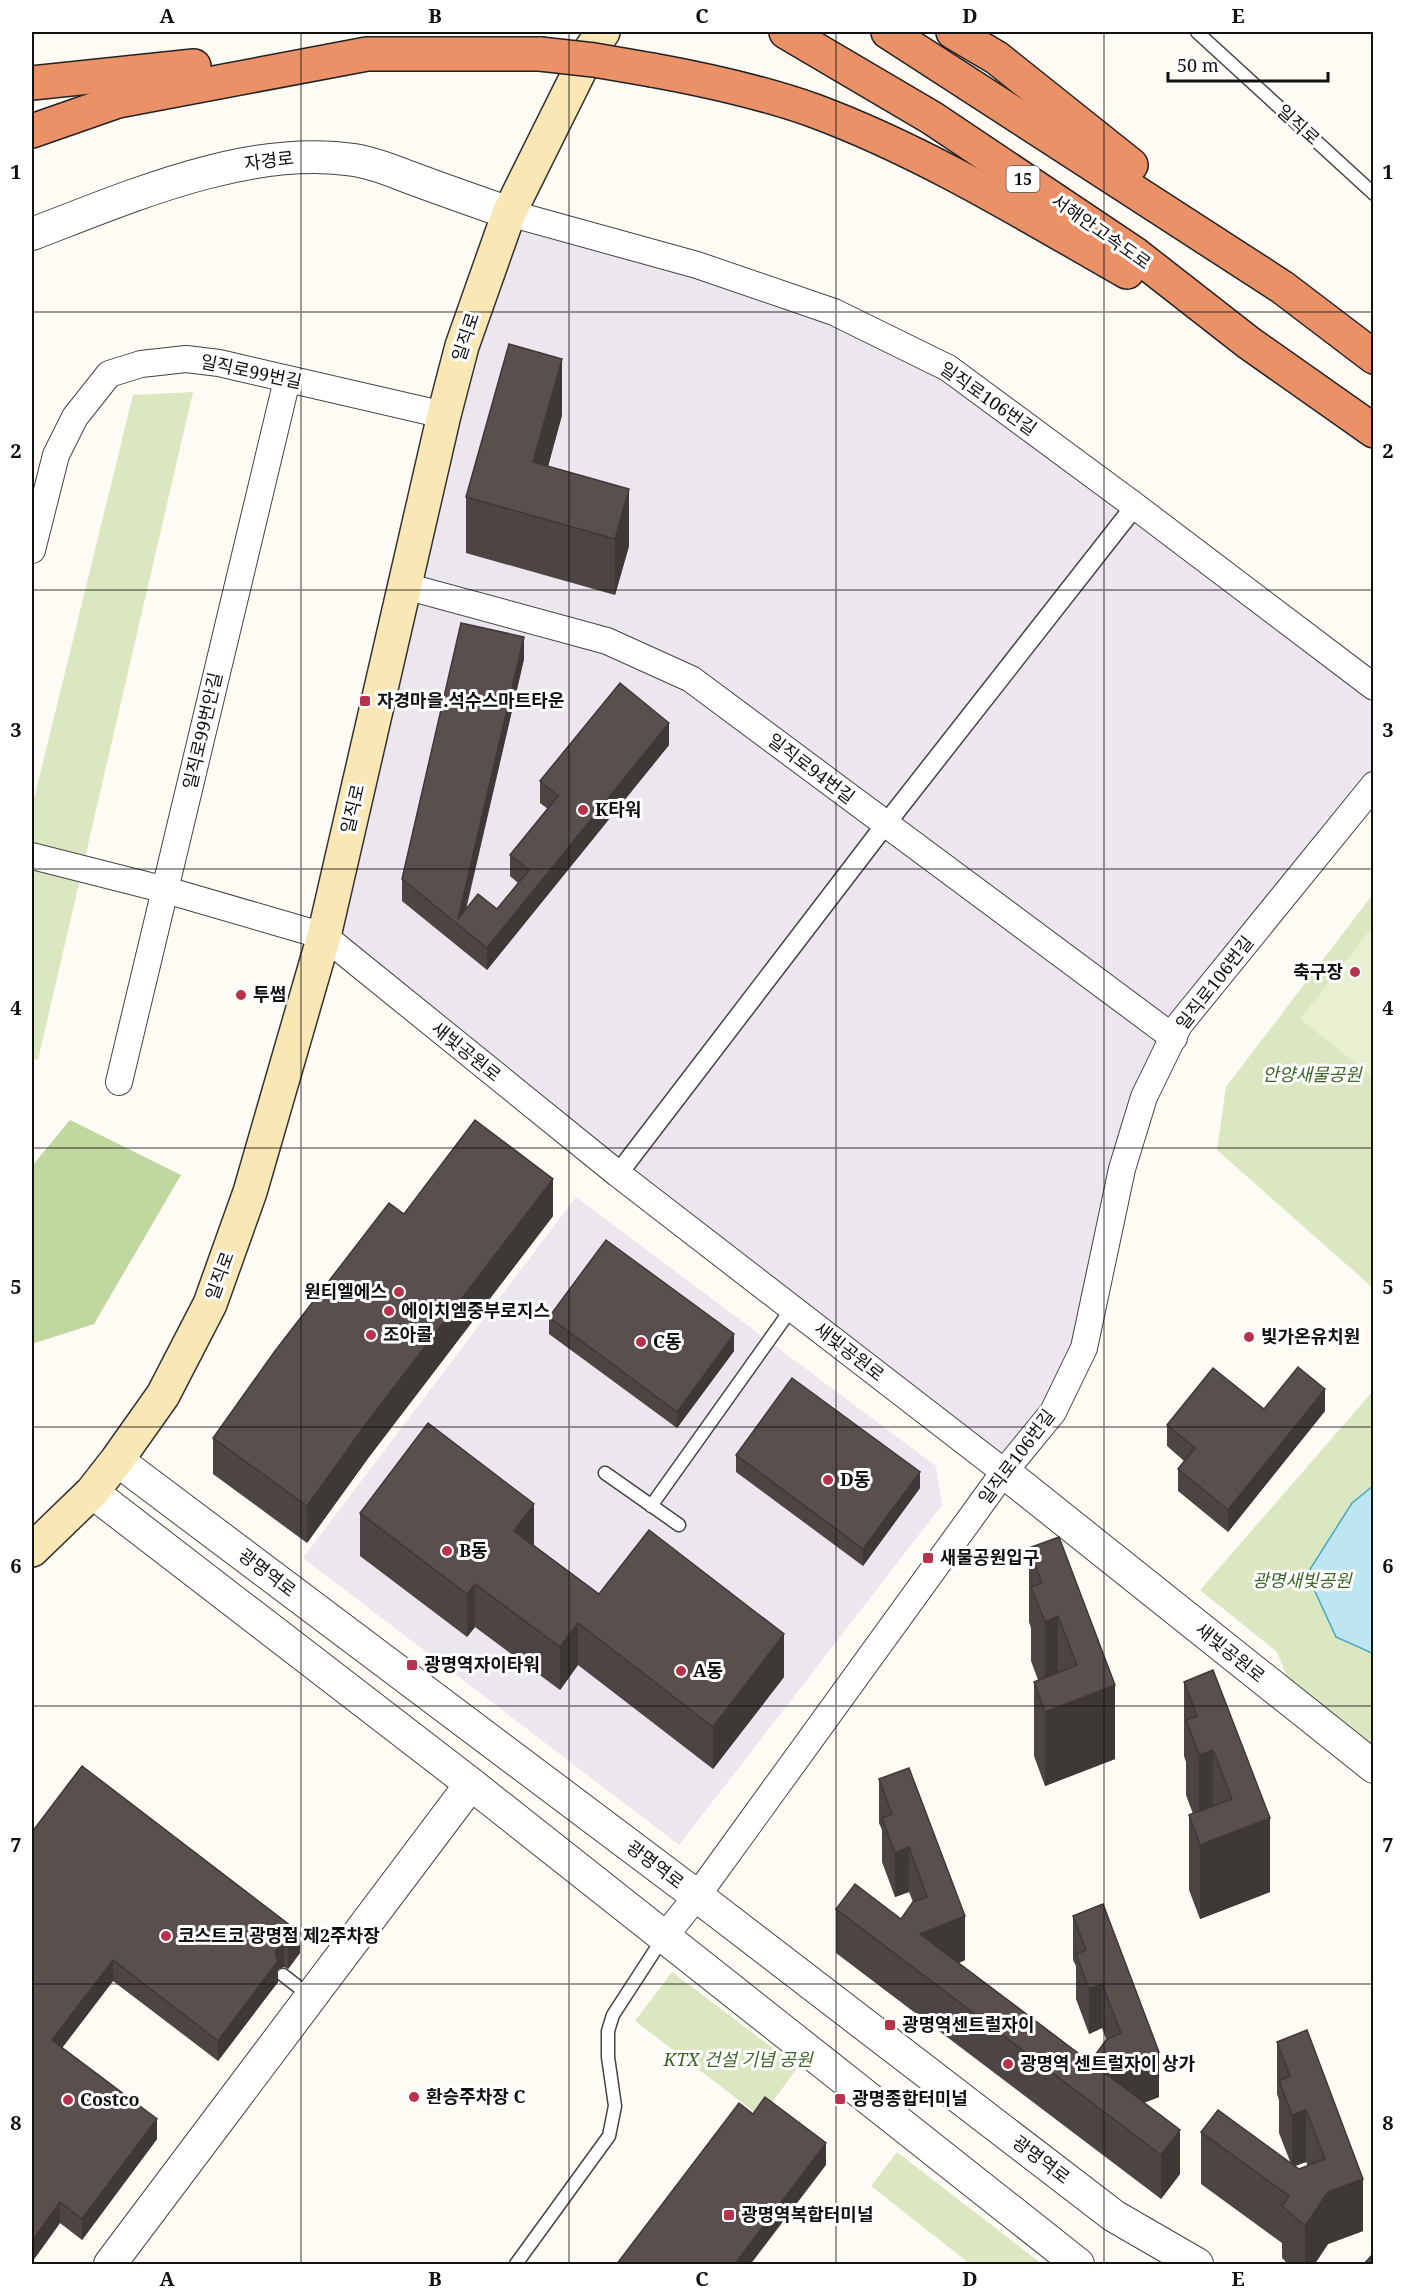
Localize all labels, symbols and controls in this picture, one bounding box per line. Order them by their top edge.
text: A [159,2,175,29]
text: B [428,2,442,29]
text: C [695,2,709,29]
text: D [962,2,978,29]
text: E [1231,2,1245,29]
scale bar [1168,45,1328,83]
text: 50 m [1177,53,1219,77]
street label: 일직로 [1272,99,1325,150]
street label: 자경로 [243,145,295,175]
text: 1 [10,158,22,185]
text: 1 [1382,158,1394,185]
road number: 15 [1006,166,1040,192]
street label: 서해안고속도로 [1047,188,1156,274]
street label: 일직로 [446,309,484,364]
street label: 일직로99번길 [198,349,304,393]
street label: 일직로106번길 [935,356,1042,440]
text: 2 [10,437,22,464]
text: 2 [1382,437,1394,464]
street label: 일직로99번안길 [177,670,227,792]
place label: 자경마을.석수스마트타운 [377,688,564,712]
marker: 자경마을.석수스마트타운 [358,694,372,708]
text: 3 [10,716,22,743]
text: 3 [1382,716,1394,743]
street label: 일직로94번길 [763,728,860,809]
street label: 일직로 [335,782,369,836]
place label: K타워 [595,797,641,821]
marker: K타워 [576,803,590,817]
street label: 일직로106번길 [1170,930,1258,1034]
place label: 축구장 [1293,959,1343,983]
marker: 축구장 [1348,965,1362,979]
place label: 투썸 [253,982,286,1006]
marker: 투썸 [234,988,248,1002]
text: 4 [10,994,22,1021]
text: 4 [1382,994,1394,1021]
street label: 새빛공원로 [427,1016,506,1087]
park label: 안양새물공원 [1262,1062,1363,1086]
street label: 일직로 [199,1248,239,1303]
text: 5 [10,1273,22,1300]
text: 5 [1382,1273,1394,1300]
place label: 원티엘에스 [304,1279,387,1303]
marker: 원티엘에스 [392,1285,406,1299]
place label: 에이치엠중부로지스 [401,1298,550,1322]
marker: 에이치엠중부로지스 [382,1304,396,1318]
street label: 새빛공원로 [810,1316,890,1386]
place label: 조아콜 [383,1322,433,1346]
place label: 빛가온유치원 [1261,1324,1360,1348]
marker: 조아콜 [364,1328,378,1342]
place label: C동 [653,1329,682,1353]
marker: 빛가온유치원 [1242,1330,1256,1344]
marker: C동 [634,1335,648,1349]
street label: 일직로106번길 [973,1404,1060,1509]
place label: D동 [840,1467,870,1491]
marker: D동 [821,1473,835,1487]
place label: B동 [459,1538,488,1562]
street label: 광명역로 [234,1543,301,1602]
marker: B동 [440,1544,454,1558]
place label: 새물공원입구 [940,1545,1039,1569]
marker: 새물공원입구 [921,1551,935,1565]
text: 6 [10,1552,22,1579]
text: 6 [1382,1552,1394,1579]
park label: 광명새빛공원 [1252,1568,1353,1592]
street label: 새빛공원로 [1191,1617,1270,1688]
place label: 광명역자이타워 [424,1652,540,1676]
marker: 광명역자이타워 [405,1658,419,1672]
place label: A동 [693,1658,723,1682]
marker: A동 [674,1664,688,1678]
text: 7 [10,1831,22,1858]
text: 7 [1382,1831,1394,1858]
street label: 광명역로 [622,1835,689,1894]
place label: 코스트코 광명점 제2주차장 [178,1923,380,1947]
marker: 코스트코 광명점 제2주차장 [159,1929,173,1943]
place label: 광명역센트럴자이 [902,2012,1034,2036]
marker: 광명역센트럴자이 [883,2018,897,2032]
park label: KTX 건설 기념 공원 [663,2047,814,2071]
place label: 광명역 센트럴자이 상가 [1020,2051,1195,2075]
marker: 광명역 센트럴자이 상가 [1001,2057,1015,2071]
place label: 환승주차장 C [426,2084,526,2108]
place label: 광명종합터미널 [852,2086,968,2110]
place label: Costco [80,2087,140,2111]
marker: 환승주차장 C [407,2090,421,2104]
marker: 광명종합터미널 [833,2092,847,2106]
marker: Costco [61,2093,75,2107]
text: 8 [10,2109,22,2136]
text: 8 [1382,2109,1394,2136]
street label: 광명역로 [1008,2130,1075,2189]
place label: 광명역복합터미널 [741,2202,873,2226]
marker: 광명역복합터미널 [722,2208,736,2222]
text: A [159,2265,175,2292]
text: B [428,2265,442,2292]
text: C [695,2265,709,2292]
text: D [962,2265,978,2292]
text: E [1231,2265,1245,2292]

